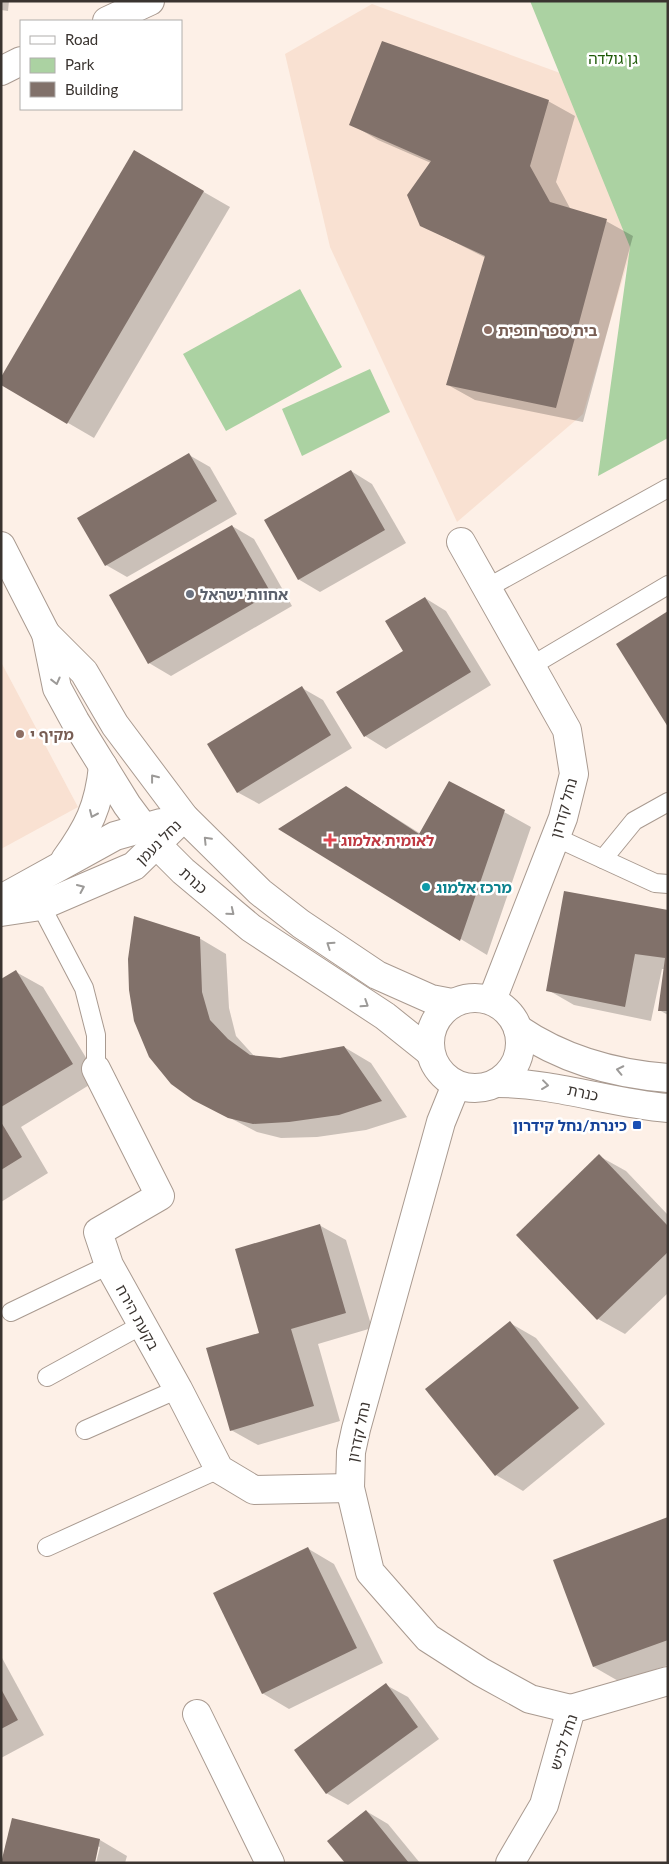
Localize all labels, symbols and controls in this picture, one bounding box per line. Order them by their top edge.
legend [20,20,182,110]
text: Road [65,30,98,48]
park label: גן גולדה [588,49,638,67]
text: Park [65,55,95,73]
text: Building [65,80,118,98]
place label: בית ספר חופית [498,321,597,339]
marker: בית ספר חופית [482,324,494,336]
place label: אחוות ישראל [200,585,288,603]
marker: אחוות ישראל [184,588,196,600]
one-way arrow [50,677,61,686]
place label: מקיף י [30,725,74,743]
marker: מקיף י [14,728,26,740]
one-way arrow [151,775,159,784]
street label: נחל קדרון [546,776,580,840]
one-way arrow [89,809,100,818]
street label: נחל נעמן [132,816,184,868]
place label: לאומית אלמוג [341,831,434,849]
marker: לאומית אלמוג [323,833,337,847]
one-way arrow [204,837,213,846]
street label: כנרת [176,863,212,897]
place label: מרכז אלמוג [436,878,512,896]
marker: מרכז אלמוג [420,881,432,893]
one-way arrow [76,884,85,895]
one-way arrow [225,907,234,915]
one-way arrow [326,942,336,951]
one-way arrow [360,997,369,1007]
one-way arrow [615,1065,624,1076]
one-way arrow [542,1079,550,1090]
street label: כנרת [566,1080,600,1104]
place label: כינרת/נחל קידרון [513,1116,627,1134]
marker: כינרת/נחל קידרון [631,1119,643,1131]
street label: בקעת הירח [113,1281,164,1353]
street label: נחל קדרון [343,1400,373,1464]
street label: נחל לכיש [546,1712,580,1772]

